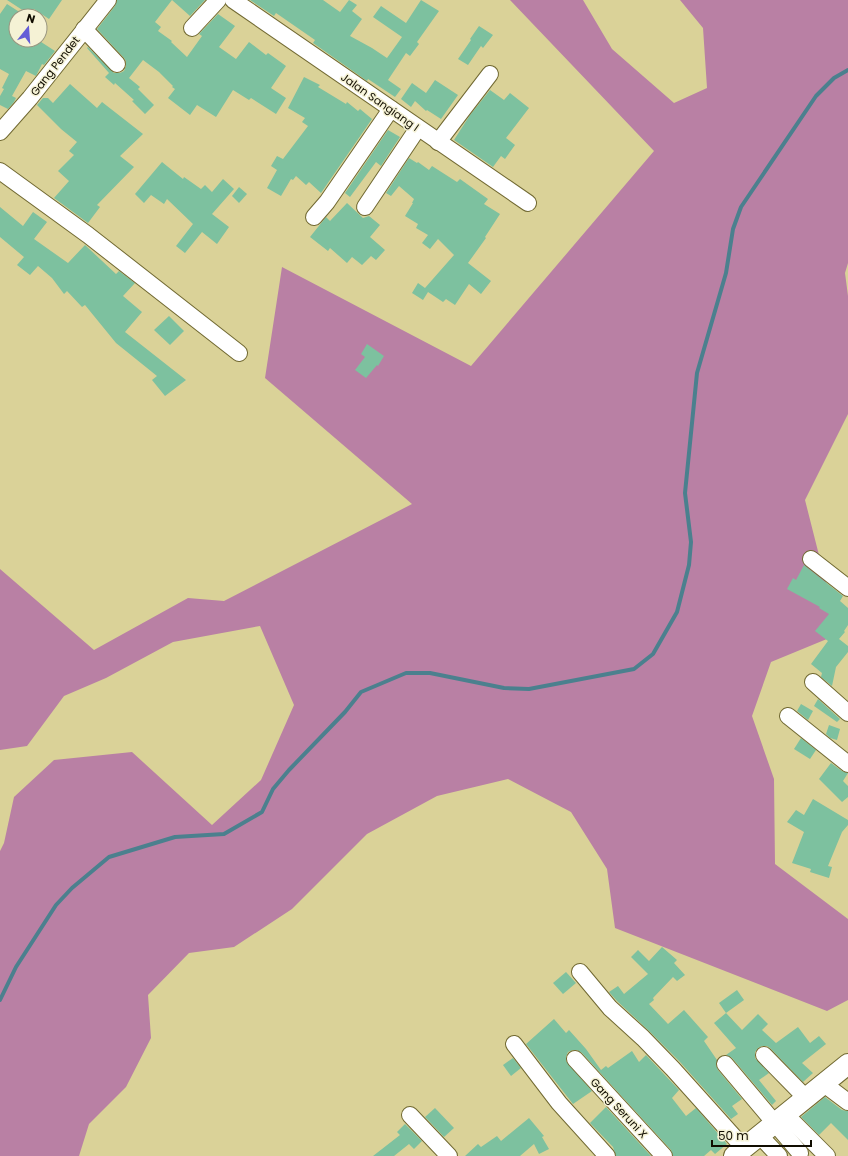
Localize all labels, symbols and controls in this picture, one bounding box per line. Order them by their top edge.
north arrow [8,8,48,48]
text: N [25,10,37,27]
street label: Gang Pendet [27,33,83,99]
street label: Jalan Sangiang I [338,69,422,135]
street label: Gang Seruni X [587,1074,651,1142]
scale bar [712,1122,811,1148]
text: 50 m [718,1127,749,1144]

